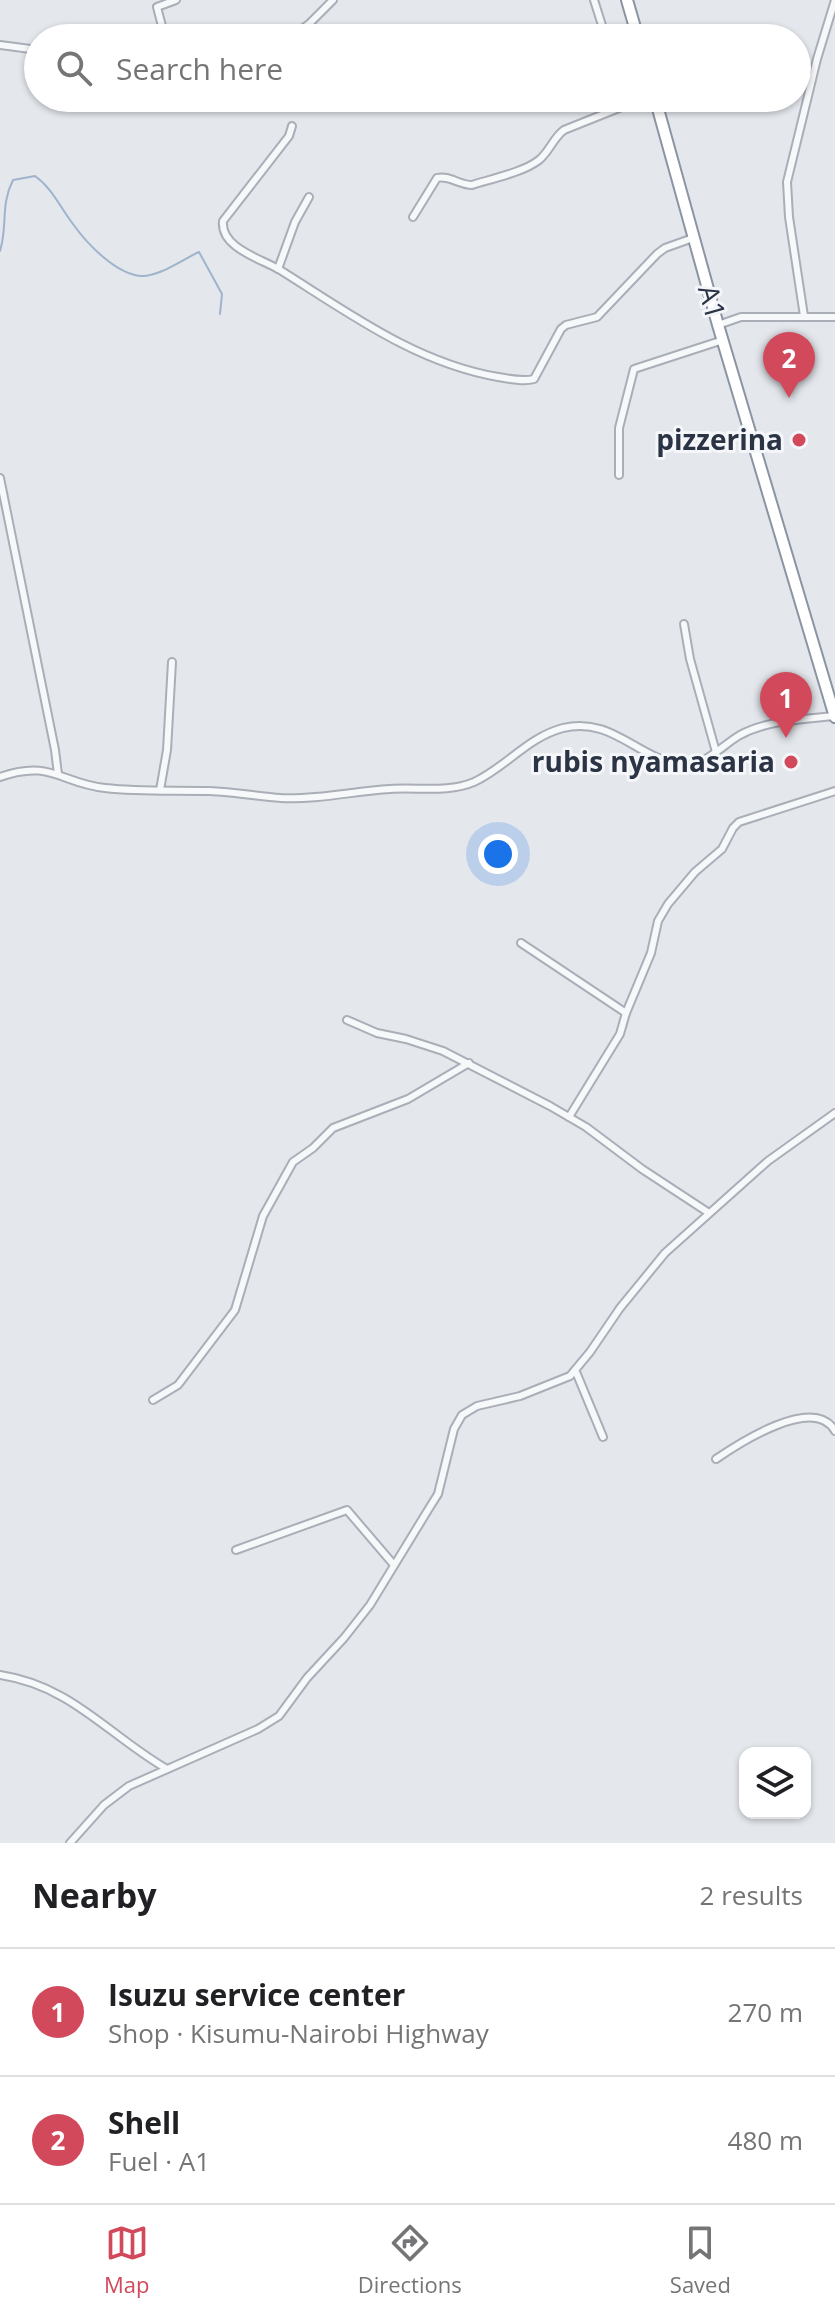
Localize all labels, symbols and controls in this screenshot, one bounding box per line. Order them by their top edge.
search box [24,24,811,112]
icon: search [52,46,96,90]
text: Search here [116,48,283,89]
street label: A1 [690,280,736,323]
pin: 2 [763,332,815,398]
place label: pizzerina [656,420,783,458]
marker: pizzerina [790,431,808,449]
pin: 1 [760,672,812,738]
place label: rubis nyamasaria [532,742,775,780]
marker: rubis nyamasaria [782,753,800,771]
your location [478,834,518,874]
map controls [739,1747,811,1819]
button: layers [739,1747,811,1819]
text: Nearby [32,1872,157,1918]
text: 2 results [700,1877,803,1913]
text: Isuzu service center [108,1974,405,2015]
text: 1 [51,1994,65,2030]
text: 270 m [728,1994,803,2030]
text: Shop · Kisumu-Nairobi Highway [108,2015,489,2051]
text: Shell [108,2102,180,2143]
text: 2 [51,2122,65,2158]
text: 480 m [728,2122,803,2158]
text: Fuel · A1 [108,2143,210,2179]
tab: Map [104,2221,150,2299]
tab: Directions [358,2221,462,2299]
tab: Saved [670,2221,731,2299]

